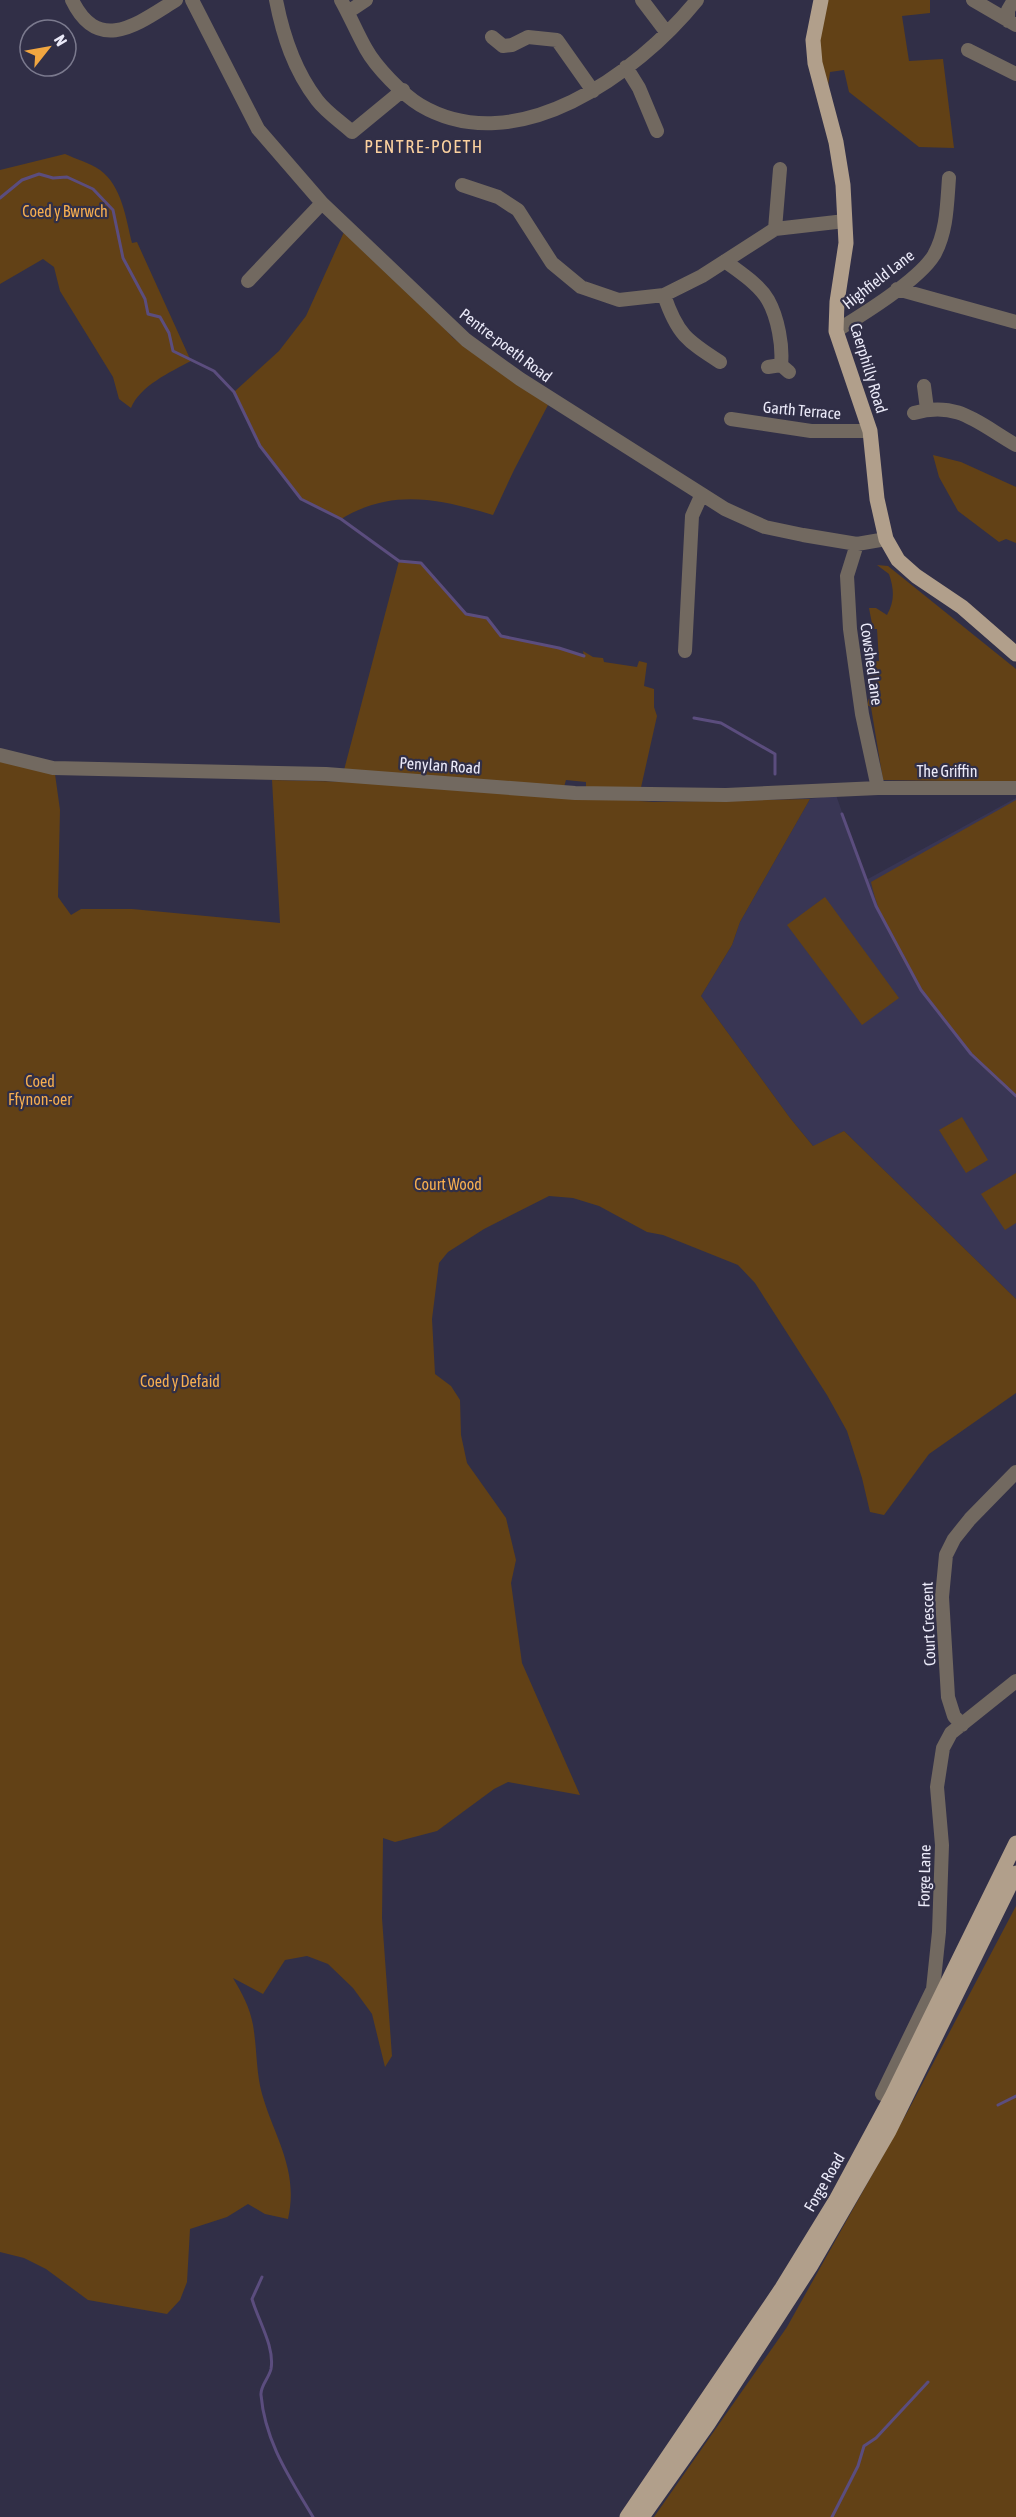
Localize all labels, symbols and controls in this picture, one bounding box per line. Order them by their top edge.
north arrow [18,18,78,78]
text: N [51,32,71,49]
district label: PENTRE-POETH [364,136,484,157]
park label: Coed y Bwrwch [22,202,108,221]
street label: Highfield Lane [839,246,918,313]
street label: Pentre-poeth Road [456,304,556,386]
street label: Caerphilly Road [846,321,891,416]
street label: Garth Terrace [762,398,842,422]
street label: Cowshed Lane [857,622,887,706]
street label: Penylan Road [399,753,481,778]
street label: The Griffin [917,762,977,780]
park label: Coed Ffynon-oer [8,1072,72,1109]
park label: Court Wood [414,1175,482,1193]
park label: Coed y Defaid [140,1372,220,1391]
street label: Court Crescent [918,1581,938,1666]
street label: Forge Lane [914,1845,935,1907]
street label: Forge Road [800,2150,849,2215]

